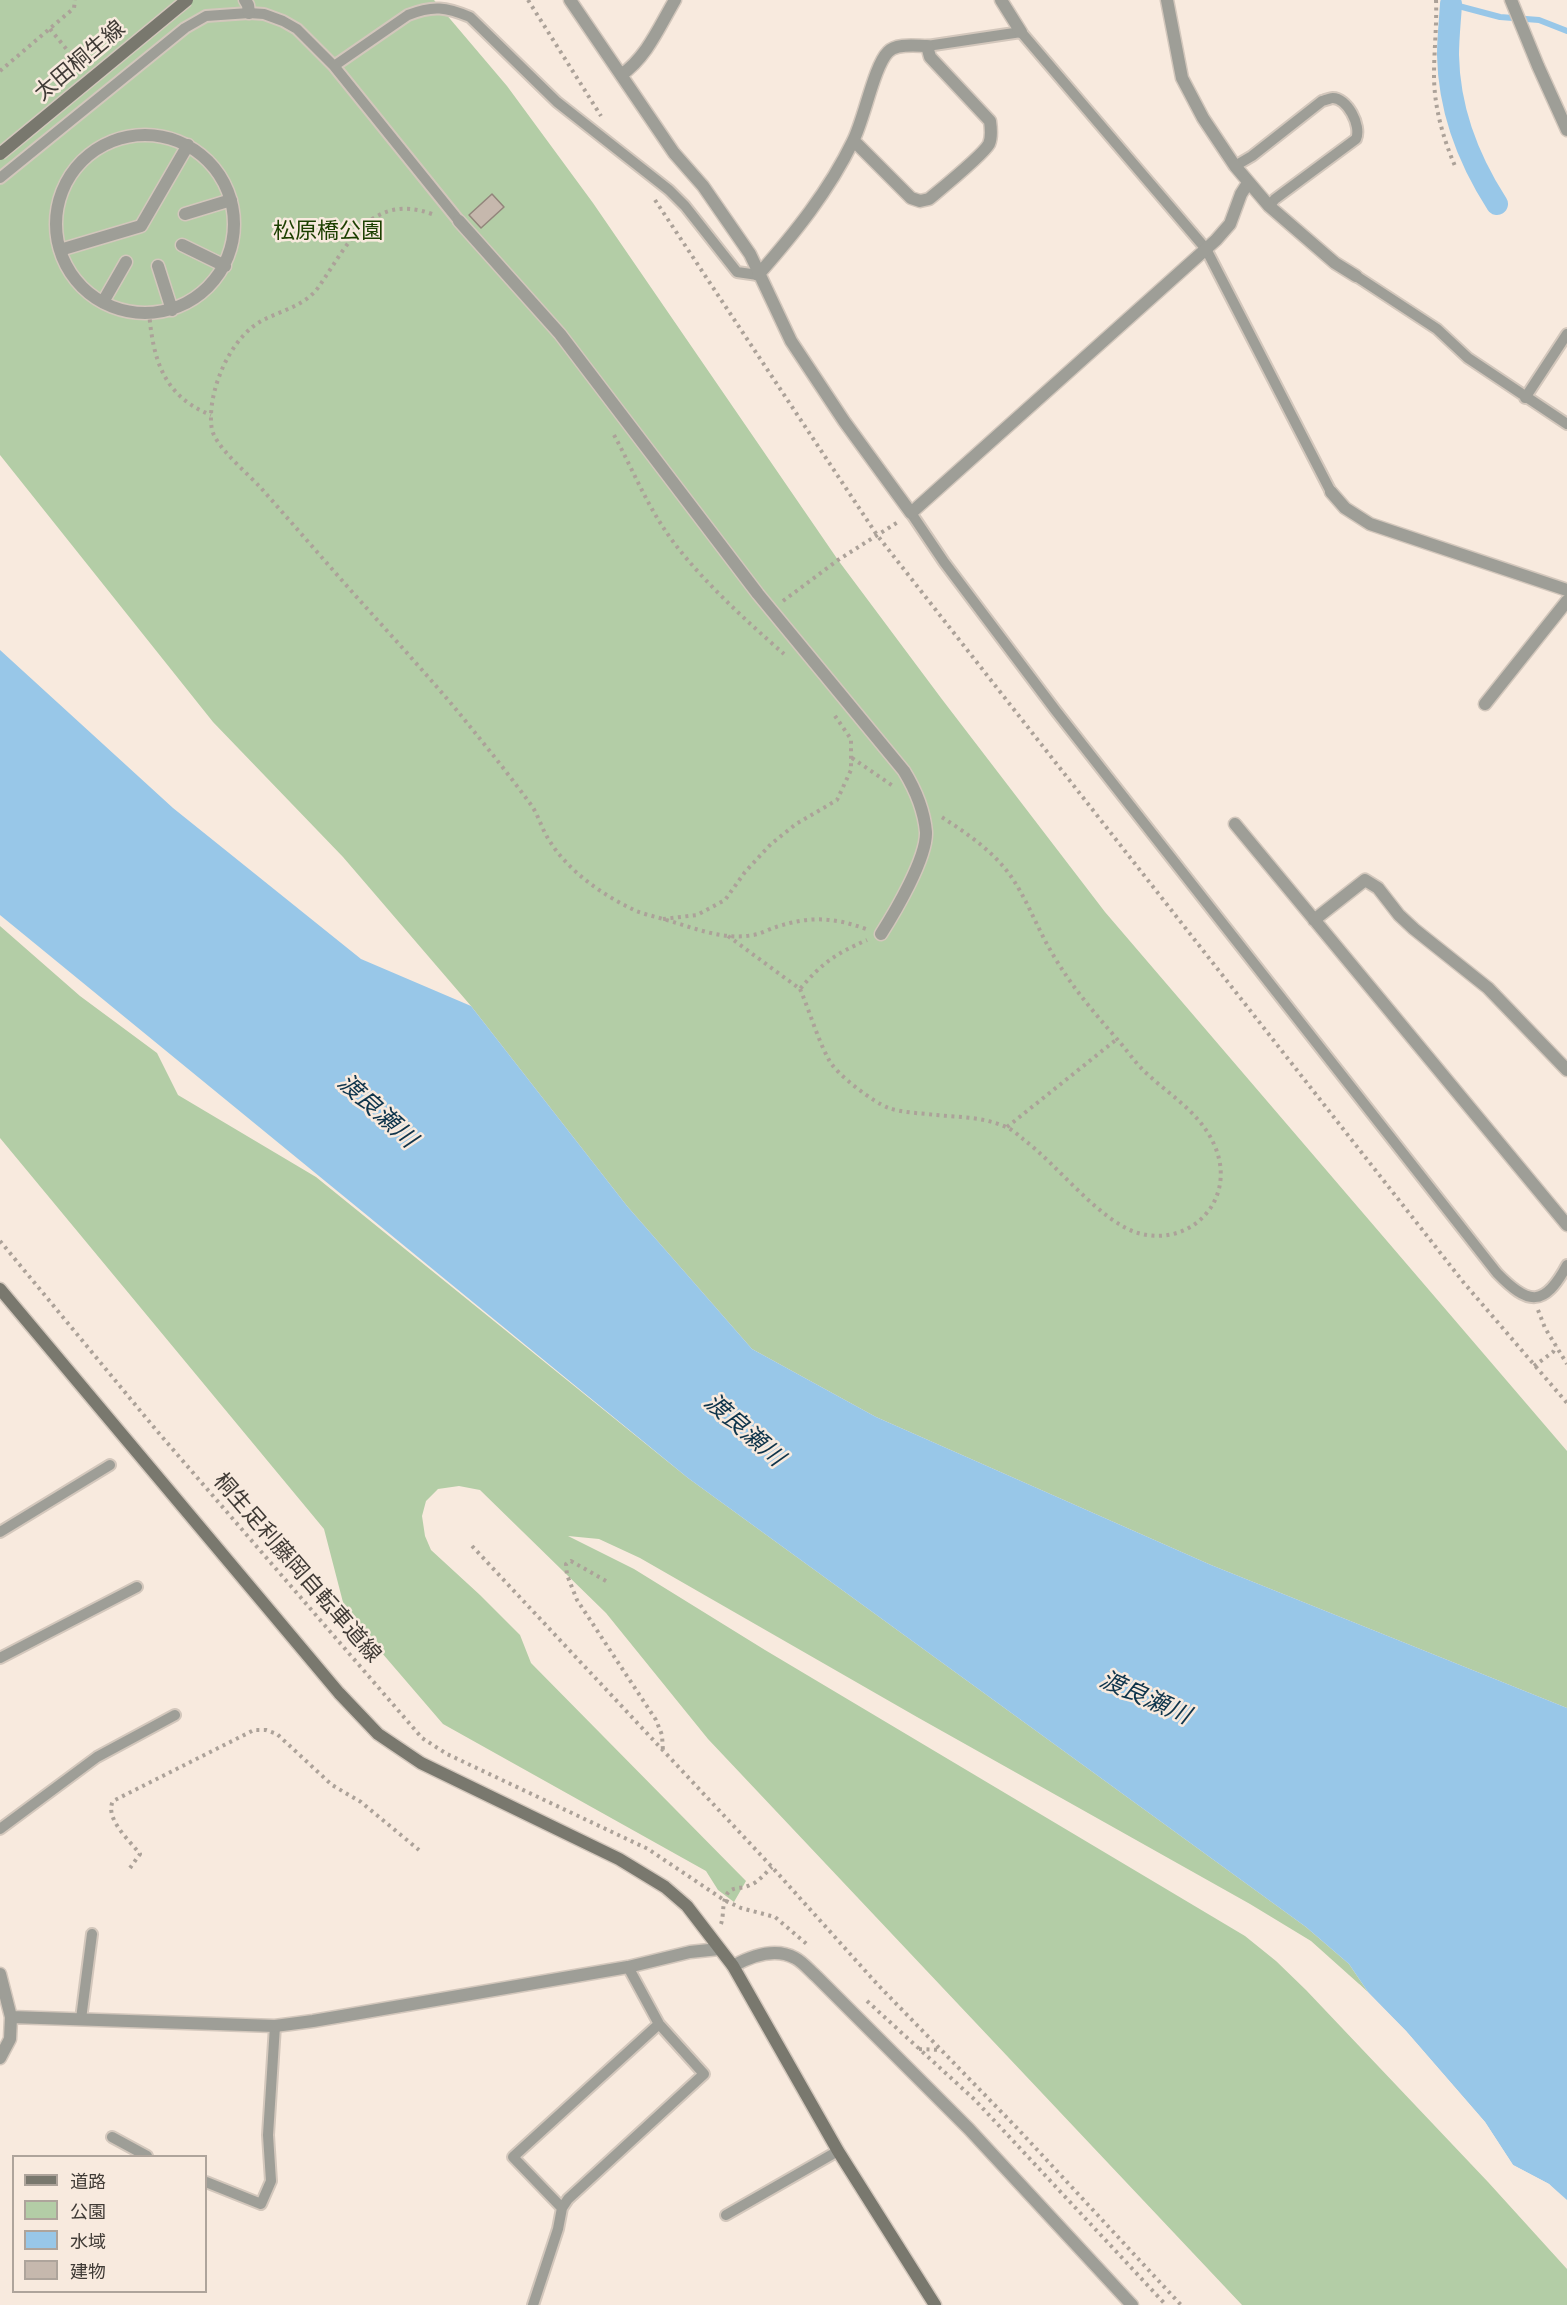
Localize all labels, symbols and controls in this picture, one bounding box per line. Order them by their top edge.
street label: 太田桐生線 [29,16,131,106]
park label: 松原橋公園 [273,218,383,244]
water label: 渡良瀬川 [332,1068,422,1154]
water label: 渡良瀬川 [698,1388,790,1472]
street label: 桐生足利藤岡自転車道線 [208,1468,386,1668]
water label: 渡良瀬川 [1095,1665,1195,1731]
legend [12,2155,207,2293]
text: 道路 [70,2174,106,2192]
text: 公園 [70,2204,106,2222]
text: 水域 [70,2234,106,2252]
text: 建物 [70,2264,106,2282]

